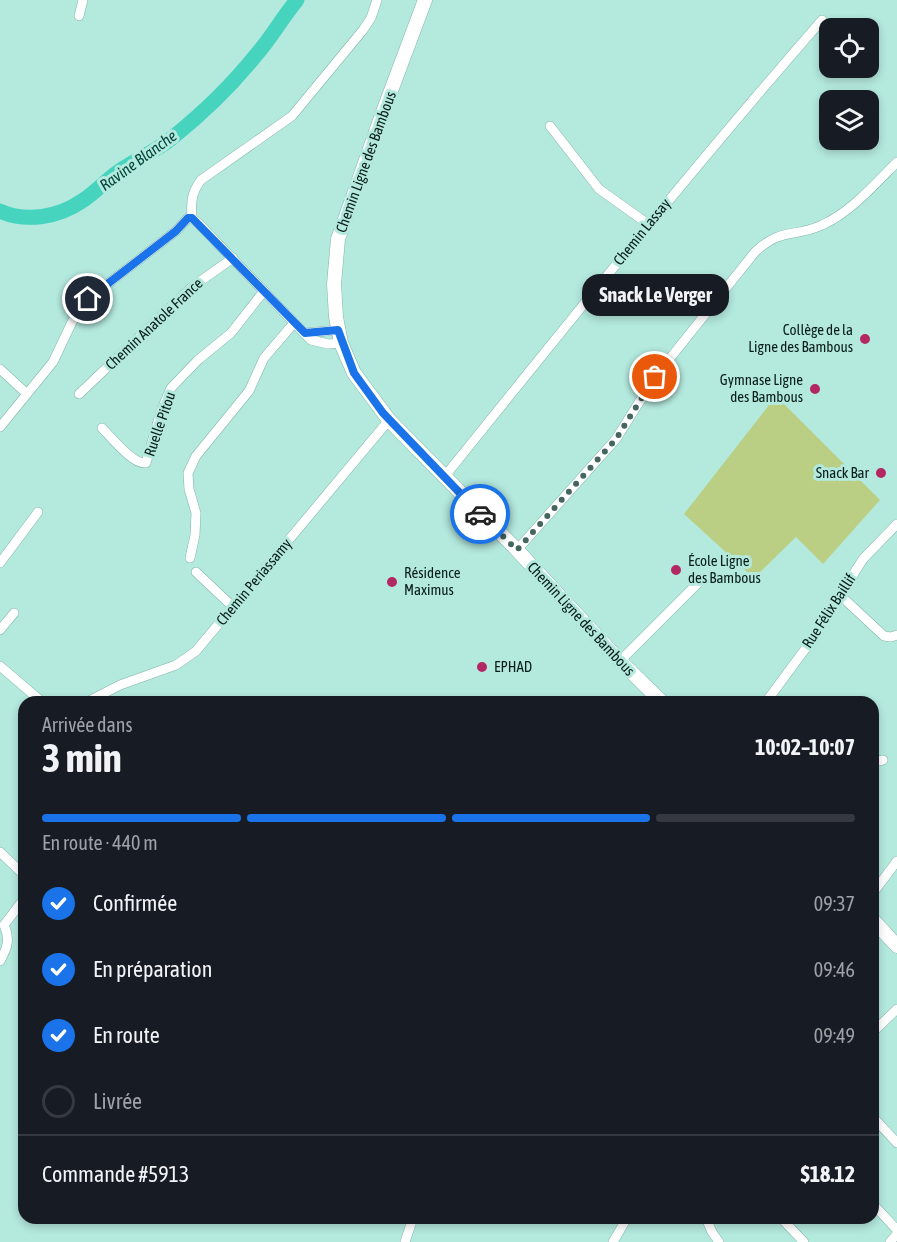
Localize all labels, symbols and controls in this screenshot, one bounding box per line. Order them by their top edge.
map controls [819,18,879,150]
button: locate [819,18,879,78]
street label: Chemin Ligne des Bambous [332,89,399,235]
button: layers [819,90,879,150]
water label: Ravine Blanche [96,126,180,194]
street label: Chemin Lassay [610,195,674,268]
pin [62,273,113,324]
street label: Chemin Anatole France [102,274,206,373]
callout: Snack Le Verger [582,275,728,317]
icon: home [71,282,104,315]
text: Snack Le Verger [599,283,712,306]
place label: Collège de la Ligne des Bambous [748,321,853,355]
marker: Collège de la Ligne des Bambous [858,332,872,346]
pin [629,351,680,402]
icon: bag [638,360,671,393]
place label: Gymnase Ligne des Bambous [720,371,803,405]
marker: Gymnase Ligne des Bambous [808,382,822,396]
street label: Ruelle Pitou [141,389,179,458]
place label: Snack Bar [816,464,870,481]
marker: Snack Bar [874,466,888,480]
courier [450,484,510,544]
icon: car [464,498,497,531]
street label: Chemin Periassamy [212,535,295,628]
place label: École Ligne des Bambous [688,552,761,586]
street label: Chemin Ligne des Bambous [524,558,638,679]
marker: École Ligne des Bambous [669,563,683,577]
place label: Résidence Maximus [404,564,461,598]
street label: Rue Félix Baillif [798,571,859,651]
marker: Résidence Maximus [385,575,399,589]
place label: EPHAD [494,658,532,675]
marker: EPHAD [475,660,489,674]
text: Arrivée dans [42,713,133,736]
text: 10:02–10:07 [755,734,855,760]
text: 3 min [42,736,122,780]
text: En route · 440 m [42,831,158,854]
icon: check [42,887,75,920]
text: Confirmée [93,890,177,916]
text: 09:37 [814,892,855,915]
icon: check [42,953,75,986]
text: En préparation [93,956,212,982]
text: 09:46 [814,958,855,981]
icon: check [42,1019,75,1052]
text: En route [93,1022,160,1048]
text: 09:49 [814,1024,855,1047]
text: Livrée [93,1088,142,1114]
text: Commande #5913 [42,1161,189,1187]
text: $18.12 [800,1161,855,1187]

